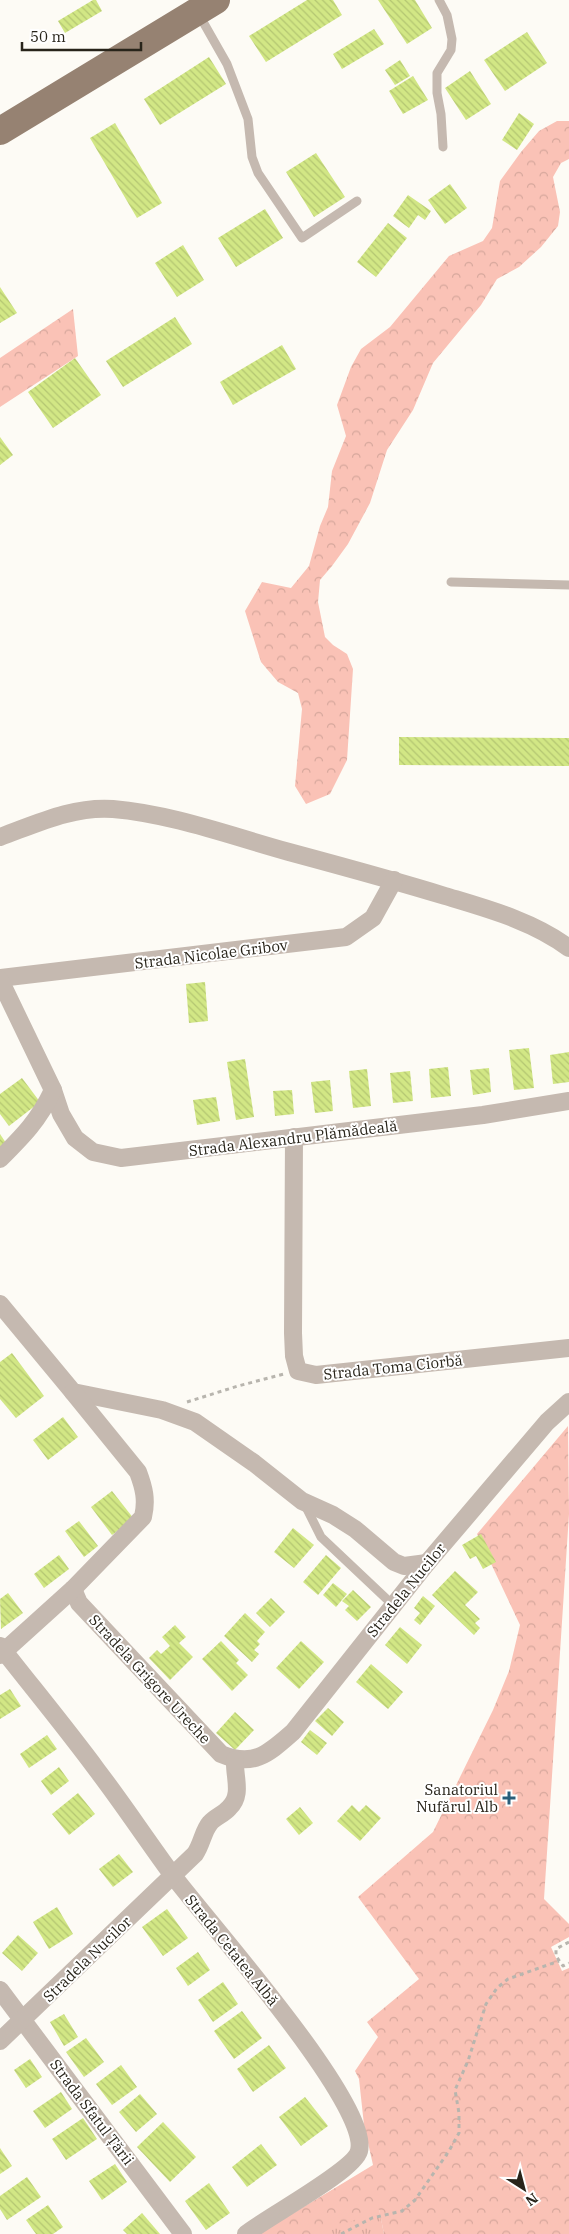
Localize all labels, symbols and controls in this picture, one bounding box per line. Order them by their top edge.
scale bar [22,20,141,52]
text: 50 m [30,27,66,46]
street label: Strada Nicolae Gribov [133,935,289,973]
street label: Strada Alexandru Plămădeală [188,1116,398,1160]
street label: Strada Toma Ciorbă [322,1350,464,1384]
street label: Stradela Nucilor [362,1539,450,1641]
street label: Stradela Grigore Ureche [85,1610,215,1748]
place label: Sanatoriul Nufărul Alb [416,1780,498,1816]
marker: Sanatoriul Nufărul Alb [502,1791,516,1805]
street label: Strada Cetatea Albă [181,1890,283,2010]
street label: Stradela Nucilor [39,1912,135,2006]
street label: Strada Sfatul Țării [46,2055,138,2169]
north arrow [499,2164,549,2214]
text: N [522,2189,541,2210]

